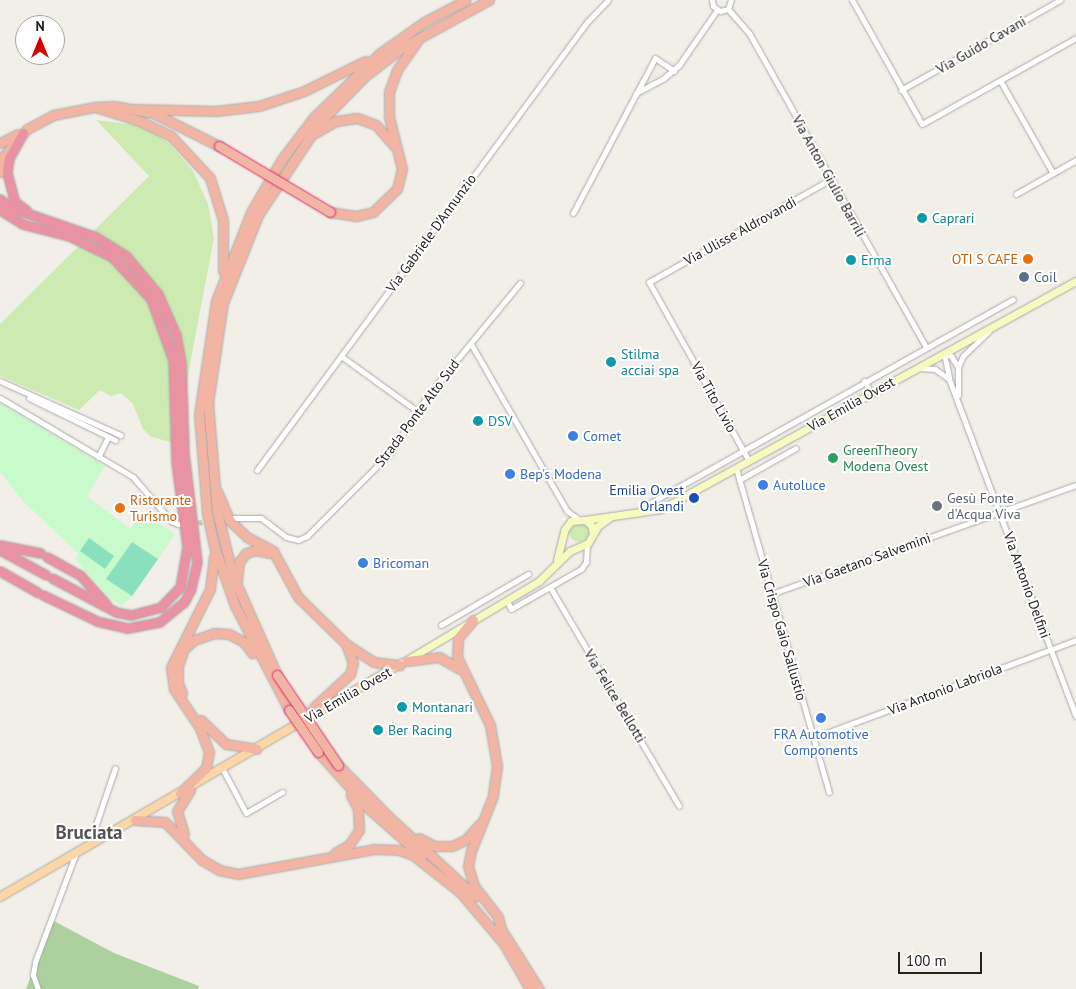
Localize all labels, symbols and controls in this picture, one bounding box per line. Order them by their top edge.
street label: Via Guido Cavani [933,13,1029,77]
north arrow [15,15,65,65]
text: N [35,17,45,35]
street label: Via Anton Giulio Barrili [788,112,870,240]
street label: Via Gabriele D'Annunzio [382,171,480,295]
street label: Via Ulisse Aldrovandi [681,193,799,269]
place label: Caprari [932,210,974,226]
marker: Caprari [916,212,928,224]
place label: OTI S CAFE [952,251,1018,267]
place label: Erma [861,252,892,268]
marker: OTI S CAFE [1022,253,1034,265]
marker: Erma [845,254,857,266]
place label: Coil [1034,269,1057,285]
marker: Coil [1018,271,1030,283]
place label: Stilma acciai spa [621,346,679,378]
street label: Strada Ponte Alto Sud [371,356,463,470]
marker: Stilma acciai spa [605,356,617,368]
street label: Via Tito Livio [688,358,740,436]
street label: Via Emilia Ovest [804,373,898,435]
place label: DSV [488,413,513,429]
marker: DSV [472,415,484,427]
place label: Comet [583,428,621,444]
marker: Comet [567,430,579,442]
place label: GreenTheory Modena Ovest [843,442,928,474]
marker: GreenTheory Modena Ovest [827,452,839,464]
place label: Bep's Modena [520,466,602,482]
marker: Bep's Modena [504,468,516,480]
place label: Autoluce [773,477,826,493]
marker: Autoluce [757,479,769,491]
place label: Emilia Ovest Orlandi [609,482,684,514]
place label: Gesù Fonte d'Acqua Viva [947,490,1021,522]
place label: Ristorante Turismo [130,492,191,524]
marker: Emilia Ovest Orlandi [688,492,700,504]
marker: Gesù Fonte d'Acqua Viva [931,500,943,512]
marker: Ristorante Turismo [114,502,126,514]
street label: Via Gaetano Salvemini [801,529,933,591]
street label: Via Antonio Delfini [1000,529,1054,641]
place label: Bricoman [373,555,429,571]
marker: Bricoman [357,557,369,569]
street label: Via Crispo Gaio Sallustio [754,558,810,702]
street label: Via Felice Bellotti [581,646,649,746]
street label: Via Antonio Labriola [885,659,1005,719]
street label: Via Emilia Ovest [302,663,394,727]
place label: Montanari [412,699,473,715]
marker: Montanari [396,701,408,713]
marker: FRA Automotive Components [815,712,827,724]
place label: Ber Racing [388,722,452,738]
marker: Ber Racing [372,724,384,736]
place label: FRA Automotive Components [773,726,869,759]
district label: Bruciata [56,822,122,844]
scale bar [901,942,985,974]
text: 100 m [906,951,947,970]

